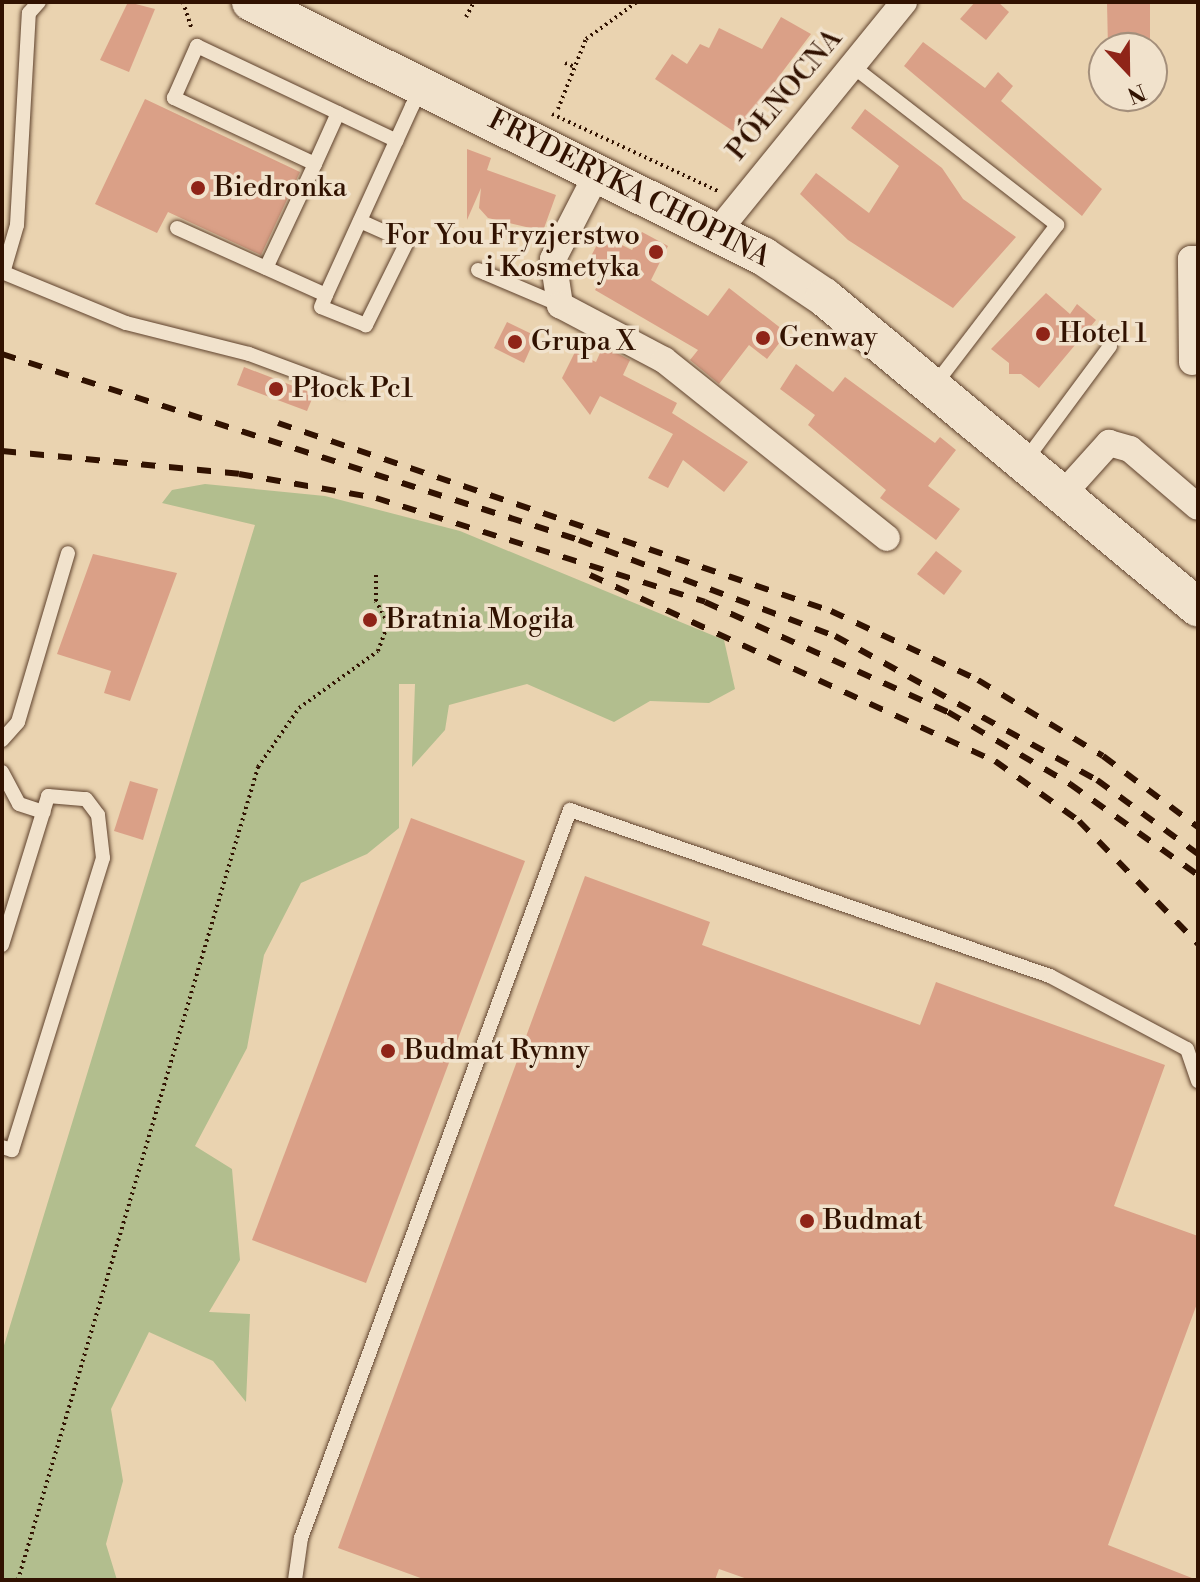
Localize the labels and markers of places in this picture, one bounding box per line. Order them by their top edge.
place label: Biedronka [214,171,347,205]
marker: Biedronka [189,179,207,197]
place label: For You Fryzjerstwo i Kosmetyka [385,219,640,285]
marker: For You Fryzjerstwo i Kosmetyka [647,243,665,261]
place label: Hotel 1 [1059,317,1147,351]
place label: Genway [779,321,877,355]
place label: Grupa X [531,325,635,359]
marker: Hotel 1 [1034,325,1052,343]
marker: Genway [754,329,772,347]
marker: Grupa X [506,333,524,351]
place label: Płock Pc1 [292,372,413,406]
marker: Płock Pc1 [267,380,285,398]
place label: Bratnia Mogiła [386,603,574,637]
marker: Bratnia Mogiła [361,611,379,629]
place label: Budmat Rynny [404,1034,589,1068]
marker: Budmat Rynny [379,1042,397,1060]
place label: Budmat [823,1204,923,1238]
marker: Budmat [798,1212,816,1230]

